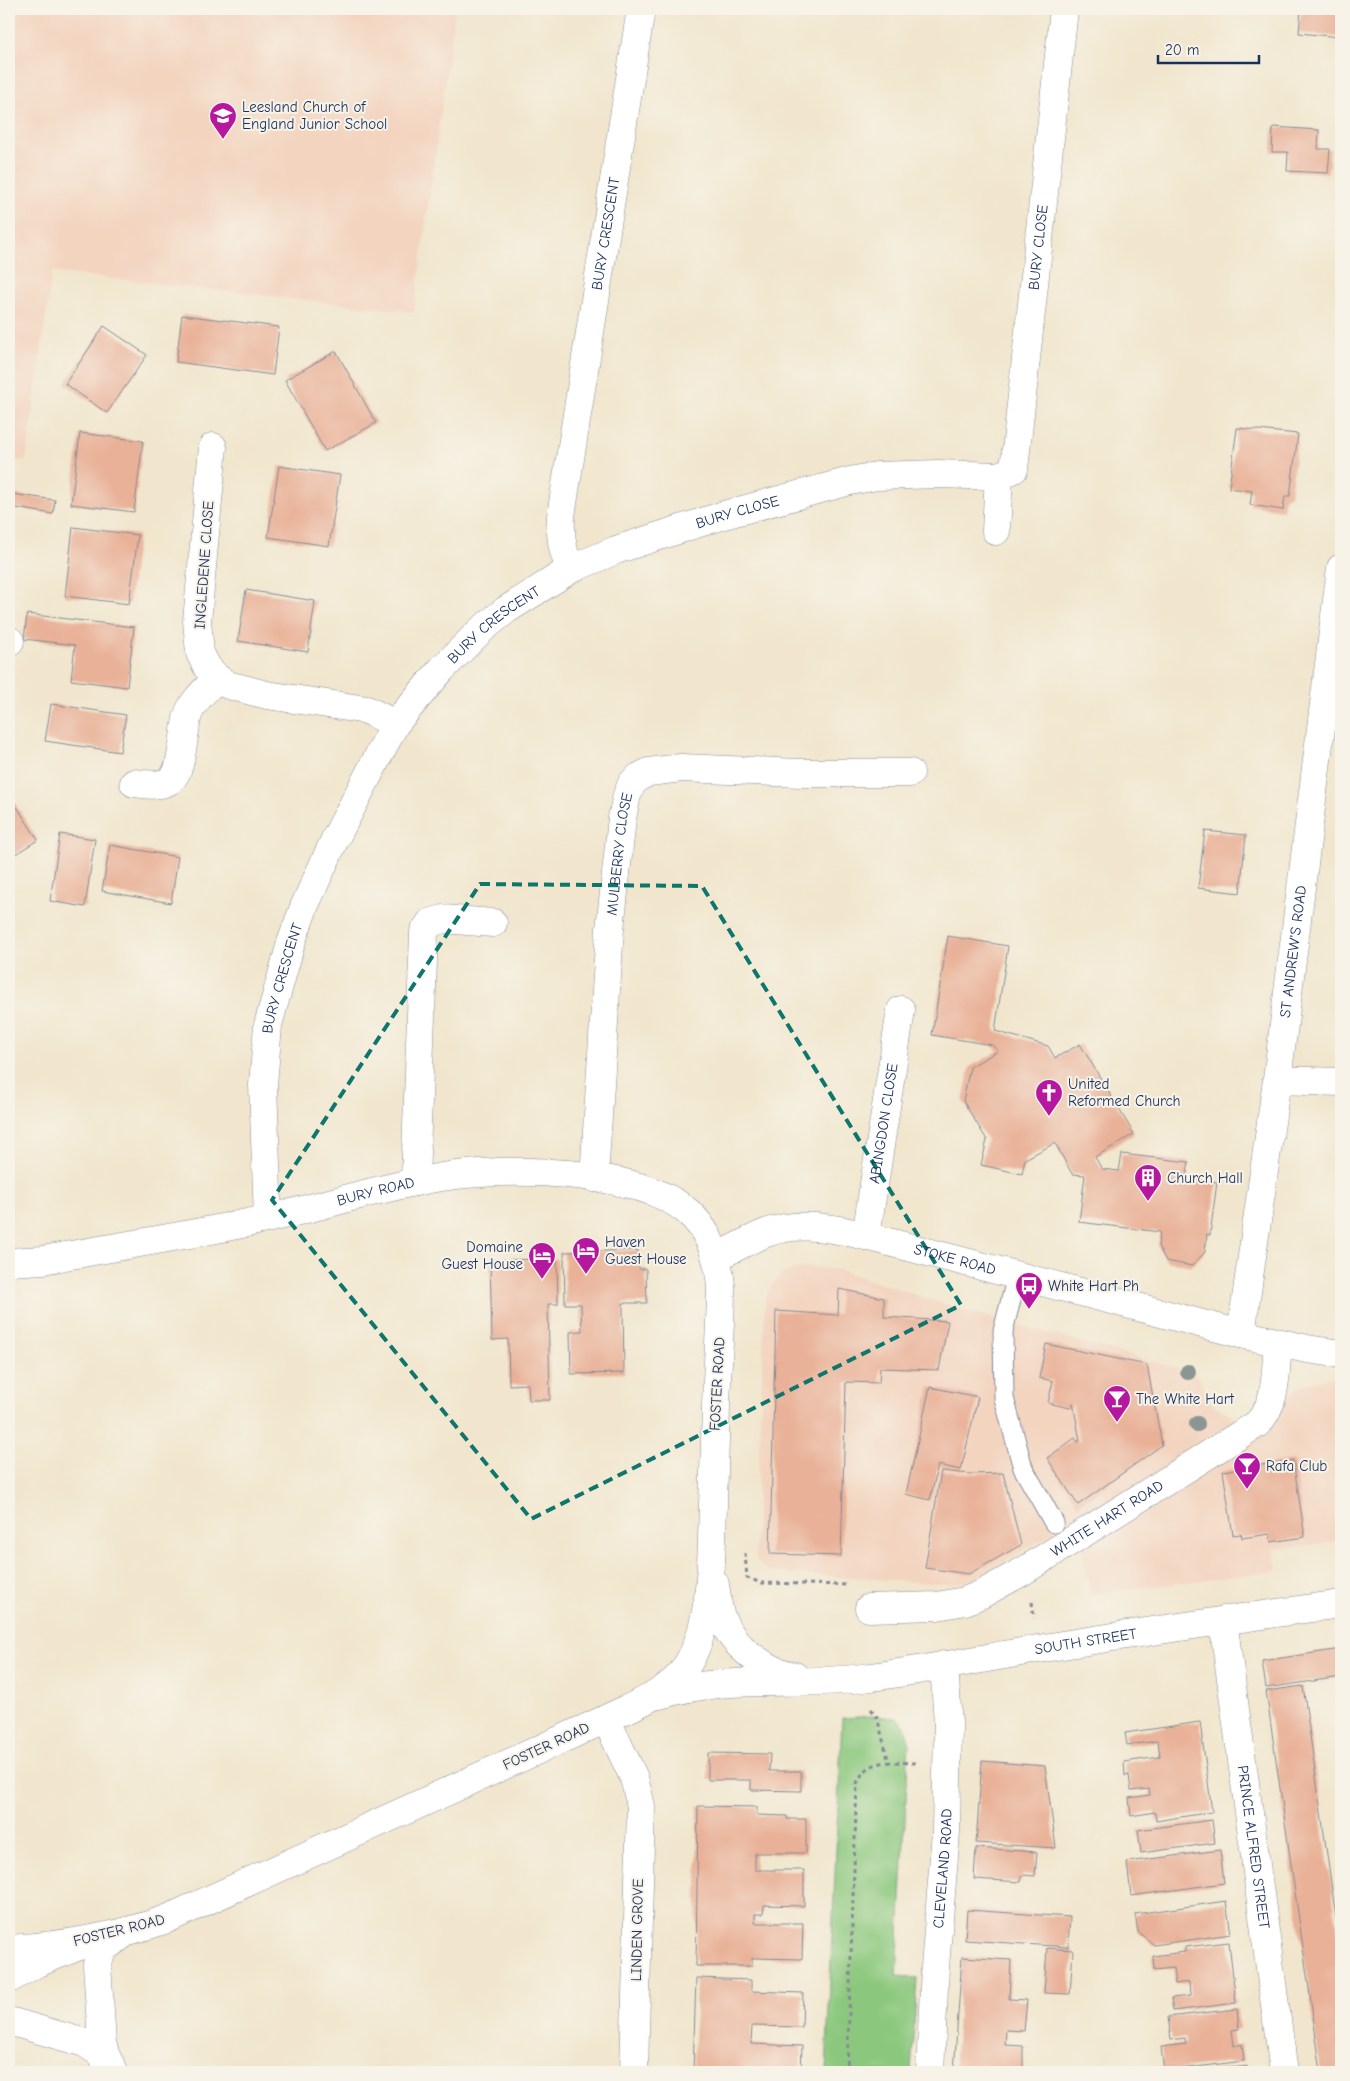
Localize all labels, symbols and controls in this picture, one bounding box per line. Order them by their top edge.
scale bar [1158,32,1259,64]
text: 20 m [1165,41,1199,59]
place label: Leesland Church of England Junior School [242,98,387,133]
school or university icon: Leesland Church of England Junior School [208,101,238,140]
street label: BURY CRESCENT [588,176,623,291]
street label: BURY CLOSE [1025,204,1052,291]
street label: BURY CLOSE [693,492,781,533]
street label: INGLEDENE CLOSE [191,500,217,630]
street label: BURY CRESCENT [444,582,543,667]
street label: MULBERRY CLOSE [603,791,636,916]
street label: ST ANDREW'S ROAD [1276,884,1310,1019]
street label: BURY CRESCENT [258,920,307,1034]
street label: ABINGDON CLOSE [865,1062,902,1185]
place label: United Reformed Church [1068,1075,1181,1110]
church icon: United Reformed Church [1034,1078,1064,1117]
building icon: Church Hall [1133,1163,1163,1202]
place label: Church Hall [1167,1169,1243,1187]
street label: BURY ROAD [335,1173,416,1210]
place label: Haven Guest House [605,1233,687,1268]
hotel icon: Haven Guest House [571,1236,601,1275]
place label: Domaine Guest House [441,1238,523,1273]
street label: STOKE ROAD [912,1240,998,1279]
hotel icon: Domaine Guest House [527,1241,557,1280]
bus stop icon: White Hart Ph [1014,1271,1044,1310]
place label: White Hart Ph [1048,1277,1139,1295]
street label: FOSTER ROAD [706,1337,728,1431]
bar icon: The White Hart [1102,1384,1132,1423]
place label: The White Hart [1136,1390,1235,1408]
bar icon: Rafa Club [1232,1451,1262,1490]
place label: Rafa Club [1266,1457,1327,1475]
street label: WHITE HART ROAD [1047,1476,1167,1561]
street label: SOUTH STREET [1033,1624,1138,1658]
street label: FOSTER ROAD [500,1718,592,1774]
street label: PRINCE ALFRED STREET [1234,1764,1274,1930]
street label: CLEVELAND ROAD [929,1808,955,1929]
street label: LINDEN GROVE [627,1878,647,1982]
street label: FOSTER ROAD [71,1910,167,1950]

